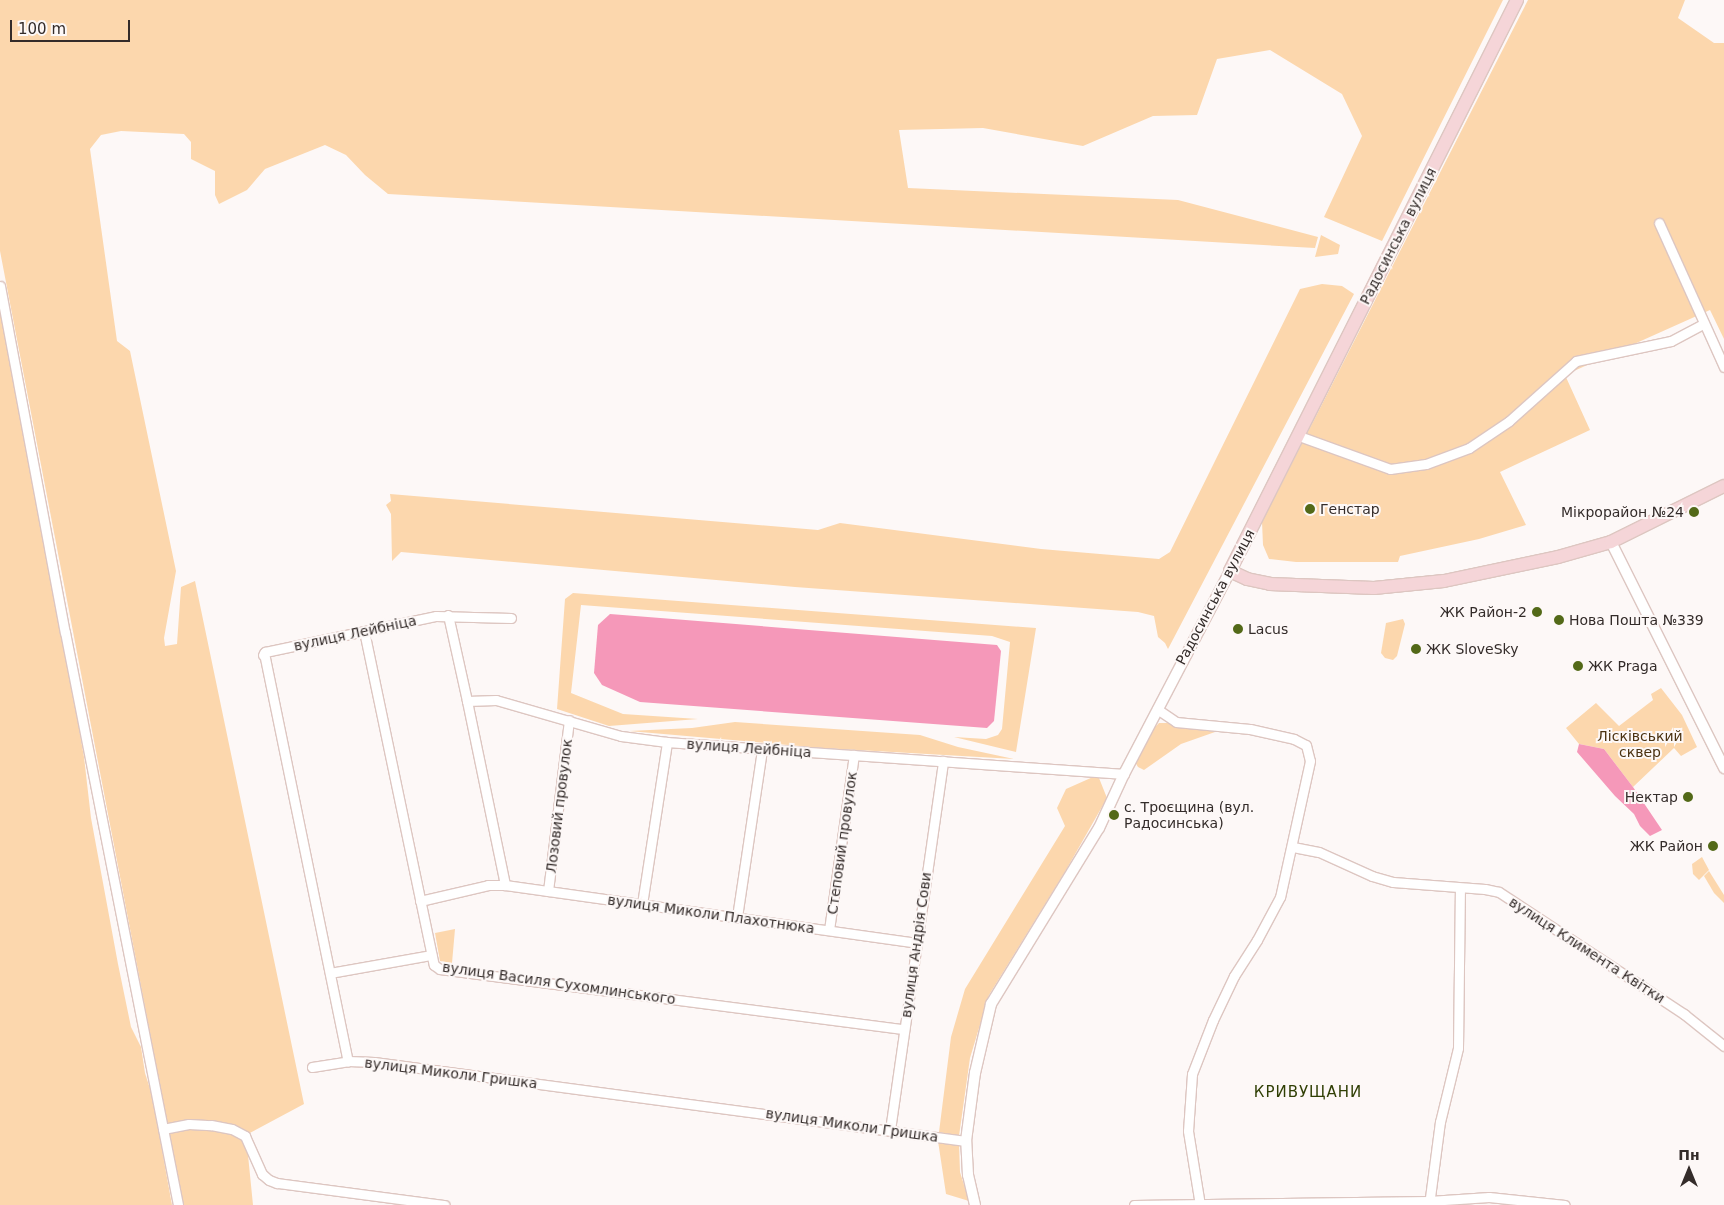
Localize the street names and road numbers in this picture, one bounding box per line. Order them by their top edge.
street label: Радосинська вулиця [1356,165,1440,307]
street label: Радосинська вулиця [1172,526,1258,668]
street label: вулиця Лейбніца [292,612,418,654]
street label: вулиця Лейбніца [686,735,812,761]
street label: Лозовий провулок [542,738,576,874]
street label: Степовий провулок [824,770,860,916]
street label: вулиця Андрія Сови [897,871,935,1019]
street label: вулиця Миколи Плахотнюка [606,891,816,937]
street label: вулиця Климента Квітки [1506,893,1668,1007]
street label: вулиця Василя Сухомлинського [441,958,677,1008]
street label: вулиця Миколи Гришка [364,1054,538,1092]
street label: вулиця Миколи Гришка [765,1105,939,1145]

